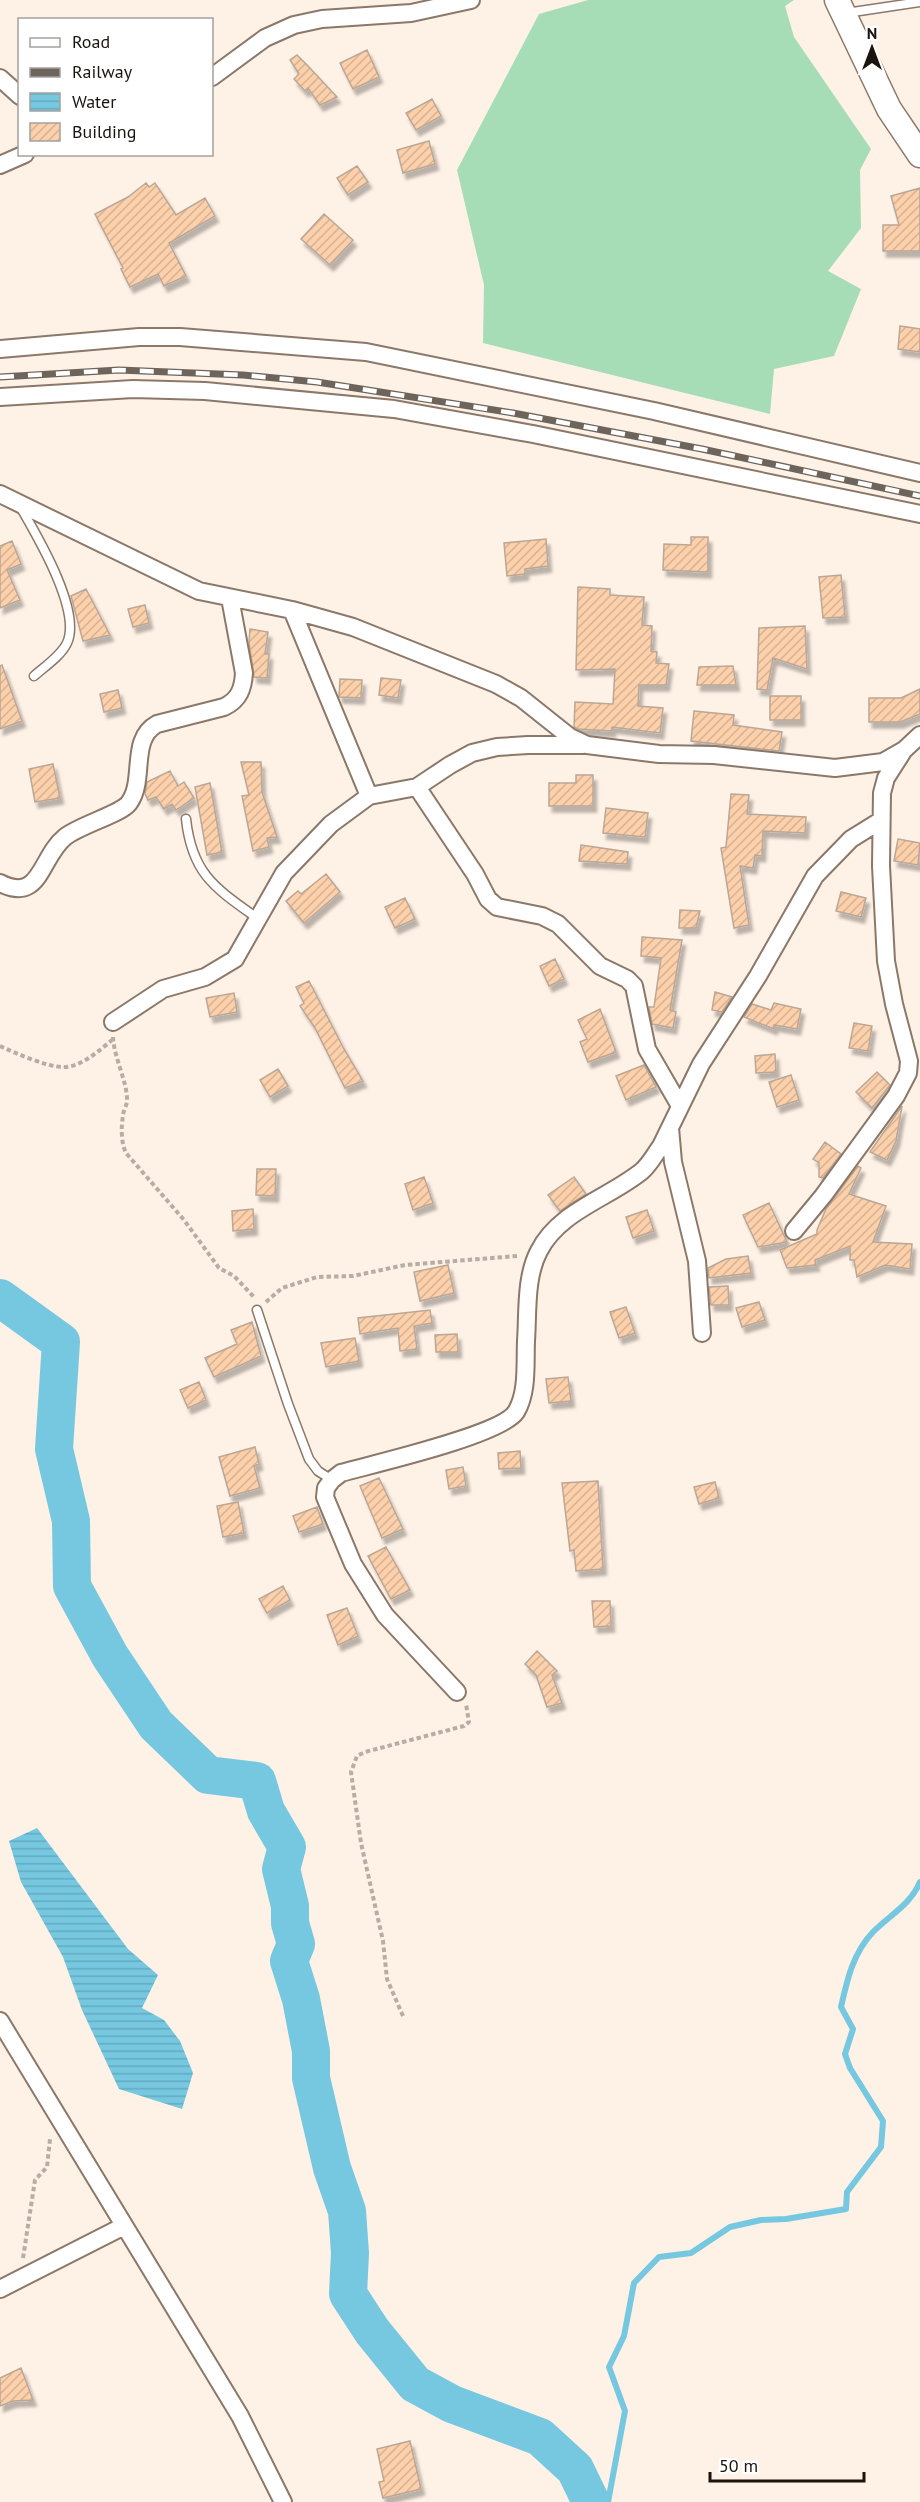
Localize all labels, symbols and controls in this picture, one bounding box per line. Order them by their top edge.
legend [18,18,213,156]
north arrow [842,18,902,78]
text: N [867,23,877,43]
text: Road [72,30,110,53]
text: Railway [72,60,133,83]
text: Water [72,90,116,113]
text: Building [72,120,136,143]
scale bar [710,2445,864,2483]
text: 50 m [719,2454,758,2477]

